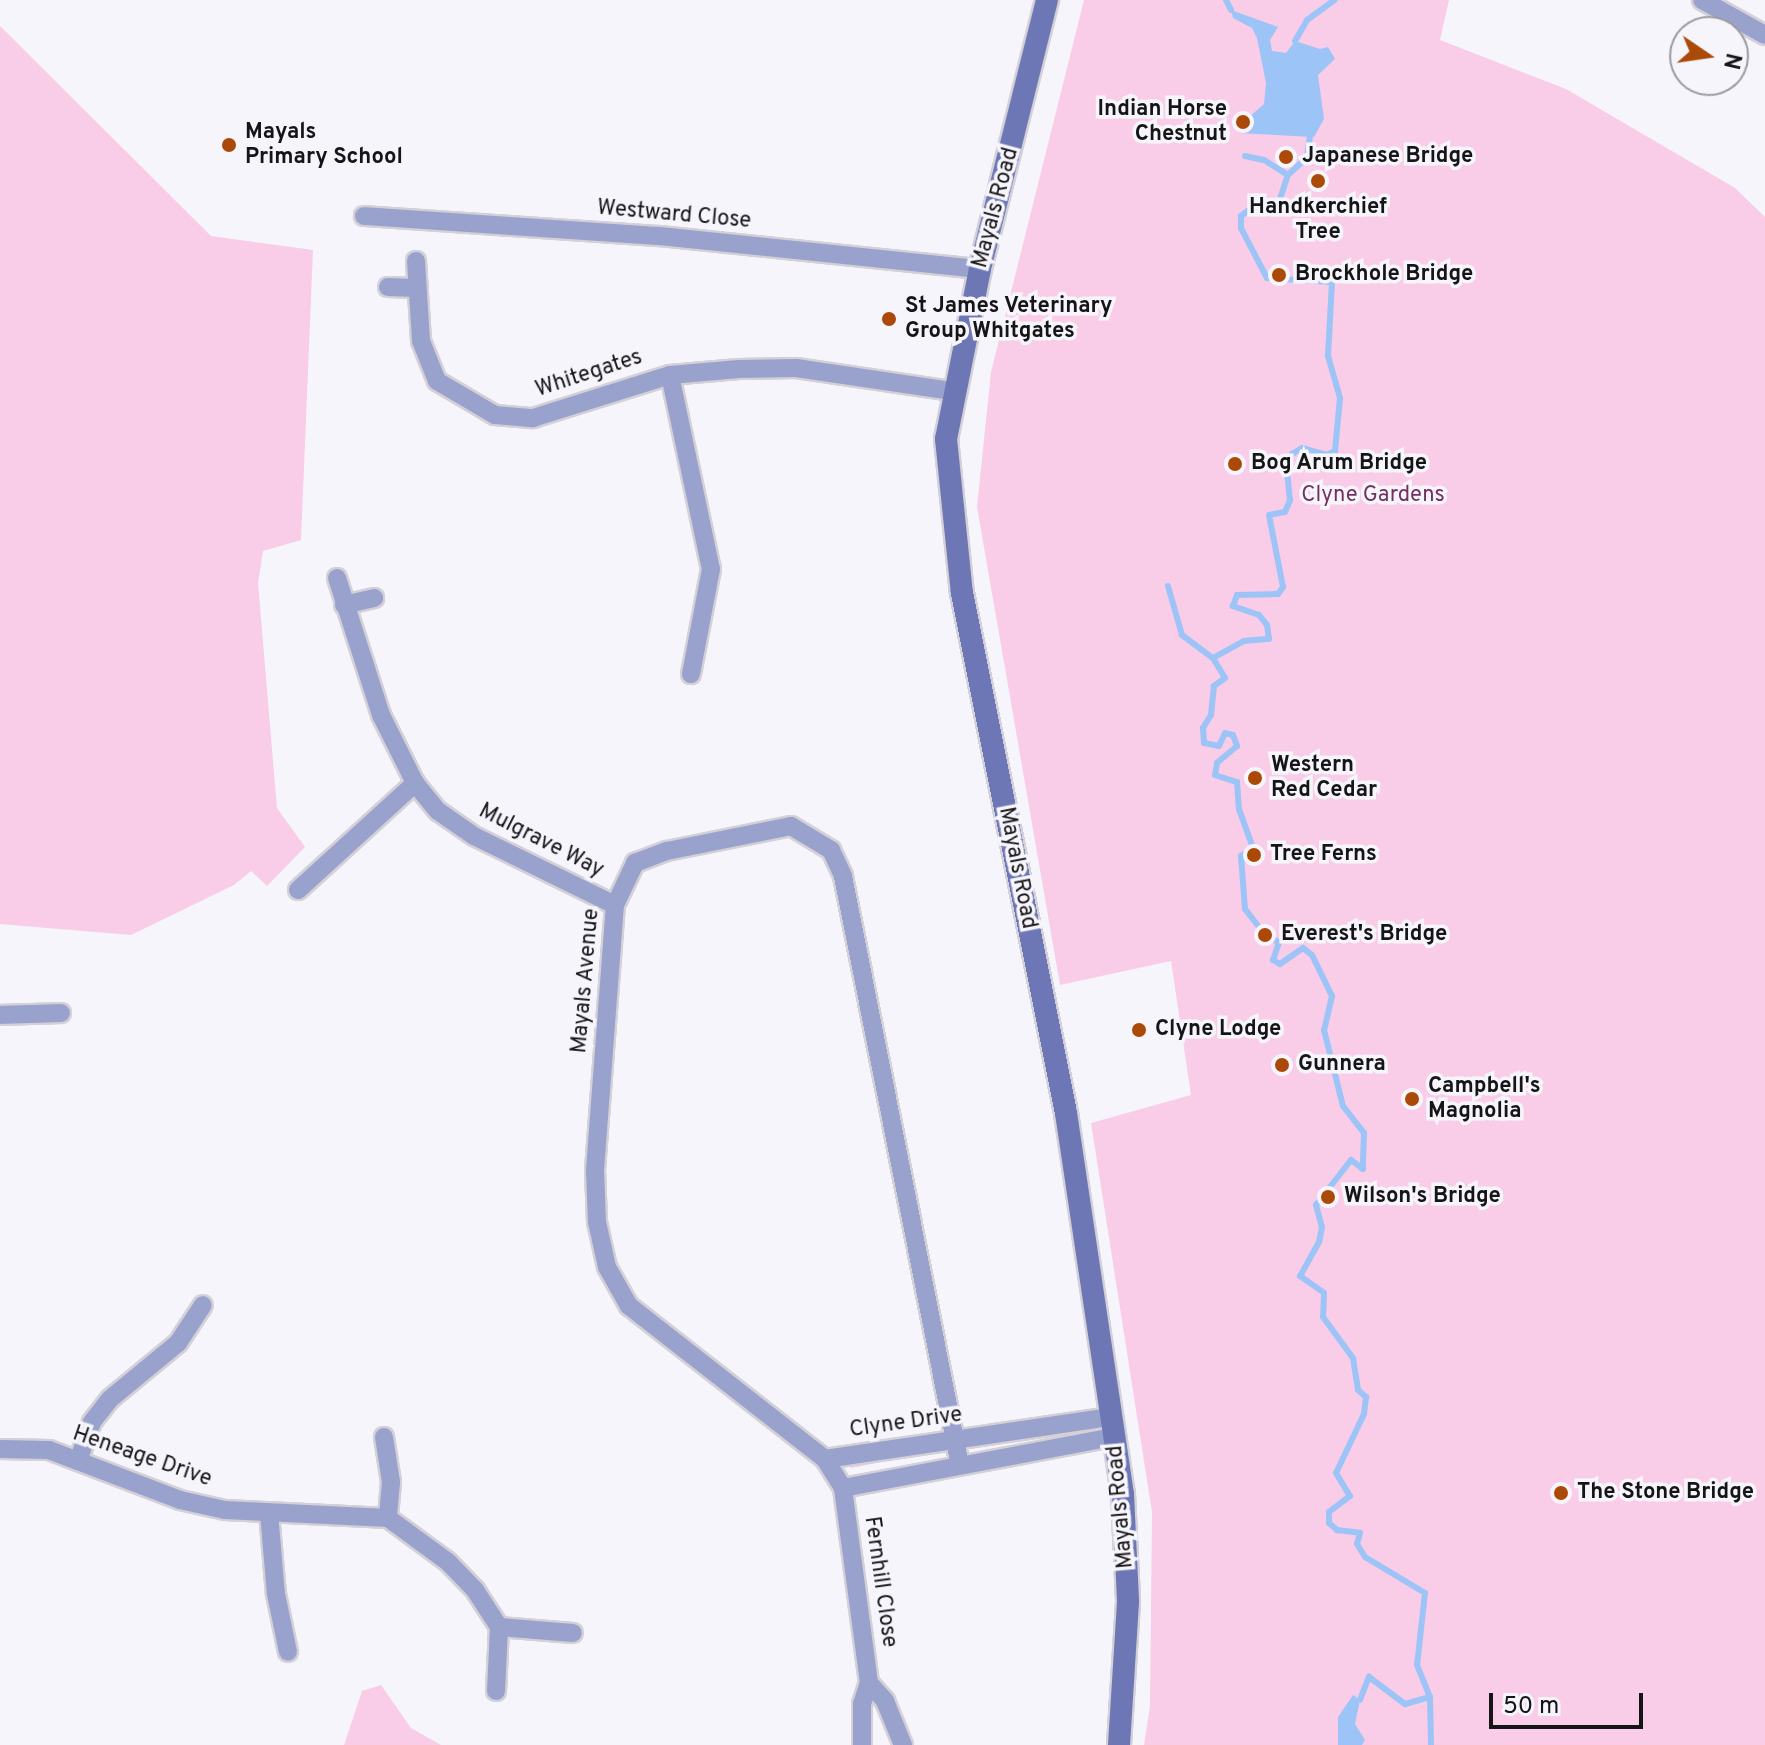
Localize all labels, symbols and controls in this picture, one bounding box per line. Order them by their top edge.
north arrow [1669,16,1749,96]
text: N [1716,50,1746,72]
place label: Indian Horse Chestnut [1098,96,1227,148]
marker: Indian Horse Chestnut [1234,113,1252,131]
place label: Mayals Primary School [245,119,403,170]
marker: Mayals Primary School [220,136,238,154]
place label: Japanese Bridge [1302,144,1473,170]
street label: Mayals Road [967,145,1025,271]
marker: Japanese Bridge [1277,148,1295,166]
marker: Handkerchief Tree [1309,172,1327,190]
place label: Handkerchief Tree [1249,194,1387,246]
street label: Westward Close [596,195,752,235]
place label: Brockhole Bridge [1295,262,1473,288]
marker: Brockhole Bridge [1270,266,1288,284]
place label: St James Veterinary Group Whitgates [905,293,1113,344]
marker: St James Veterinary Group Whitgates [880,310,898,328]
street label: Whitegates [532,344,646,404]
place label: Bog Arum Bridge [1251,451,1428,477]
marker: Bog Arum Bridge [1226,455,1244,473]
park label: Clyne Gardens [1301,483,1445,509]
place label: Western Red Cedar [1271,752,1377,804]
marker: Western Red Cedar [1246,769,1264,787]
street label: Mulgrave Way [474,798,608,884]
street label: Mayals Road [992,805,1042,931]
place label: Tree Ferns [1270,842,1377,868]
marker: Tree Ferns [1245,846,1263,864]
street label: Mayals Avenue [566,907,606,1055]
place label: Everest's Bridge [1281,922,1447,948]
marker: Everest's Bridge [1256,926,1274,944]
place label: Clyne Lodge [1155,1017,1281,1043]
marker: Clyne Lodge [1130,1021,1148,1039]
place label: Gunnera [1298,1052,1386,1078]
marker: Gunnera [1273,1056,1291,1074]
place label: Campbell's Magnolia [1428,1073,1541,1124]
marker: Campbell's Magnolia [1403,1090,1421,1108]
place label: Wilson's Bridge [1344,1184,1501,1210]
marker: Wilson's Bridge [1319,1188,1337,1206]
street label: Clyne Drive [848,1402,964,1444]
street label: Heneage Drive [69,1421,215,1493]
street label: Mayals Road [1102,1444,1140,1570]
place label: The Stone Bridge [1577,1480,1754,1506]
marker: The Stone Bridge [1552,1484,1570,1502]
street label: Fernhill Close [858,1515,902,1649]
scale bar [1493,1677,1647,1727]
text: 50 m [1503,1692,1559,1722]

